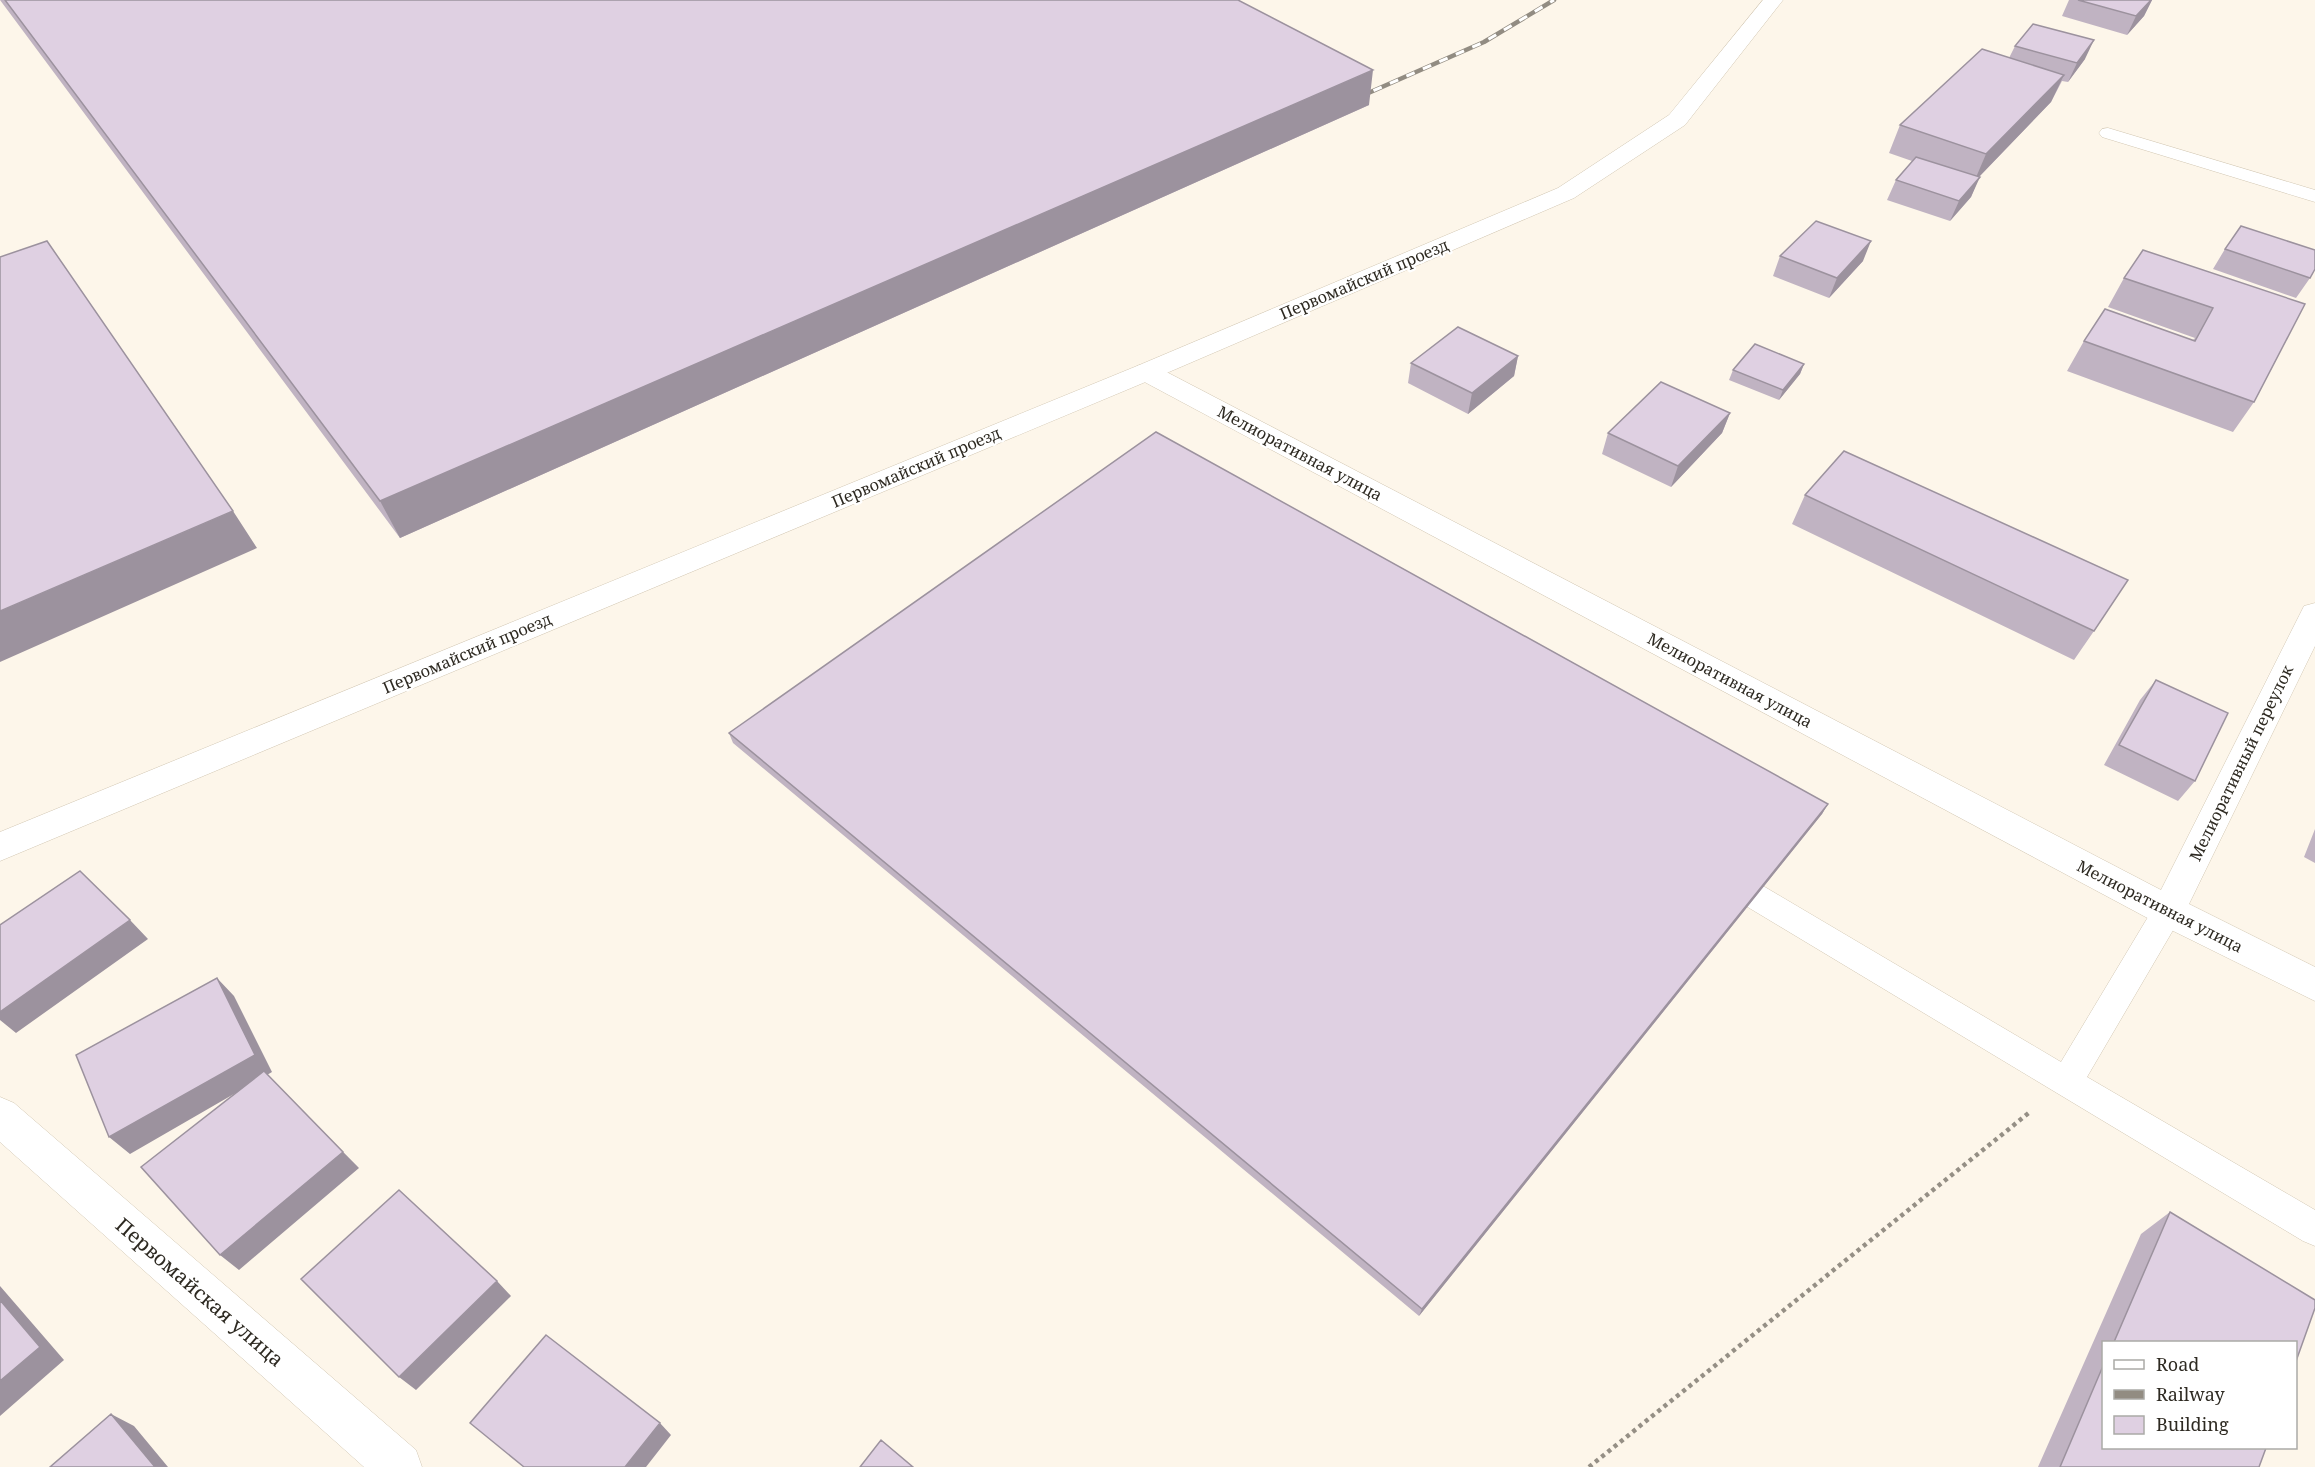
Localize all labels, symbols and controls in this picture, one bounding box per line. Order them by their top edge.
street label: Первомайский проезд [1276,233,1452,325]
street label: Мелиоративная улица [1214,400,1386,506]
street label: Первомайский проезд [828,421,1004,513]
street label: Первомайский проезд [379,607,555,699]
street label: Мелиоративная улица [1644,627,1816,733]
street label: Мелиоративный переулок [2184,661,2298,865]
street label: Мелиоративная улица [2073,855,2247,957]
street label: Первомайская улица [110,1211,290,1373]
legend [2102,1341,2297,1449]
text: Road [2156,1352,2199,1376]
text: Railway [2156,1382,2226,1406]
text: Building [2156,1412,2229,1436]

